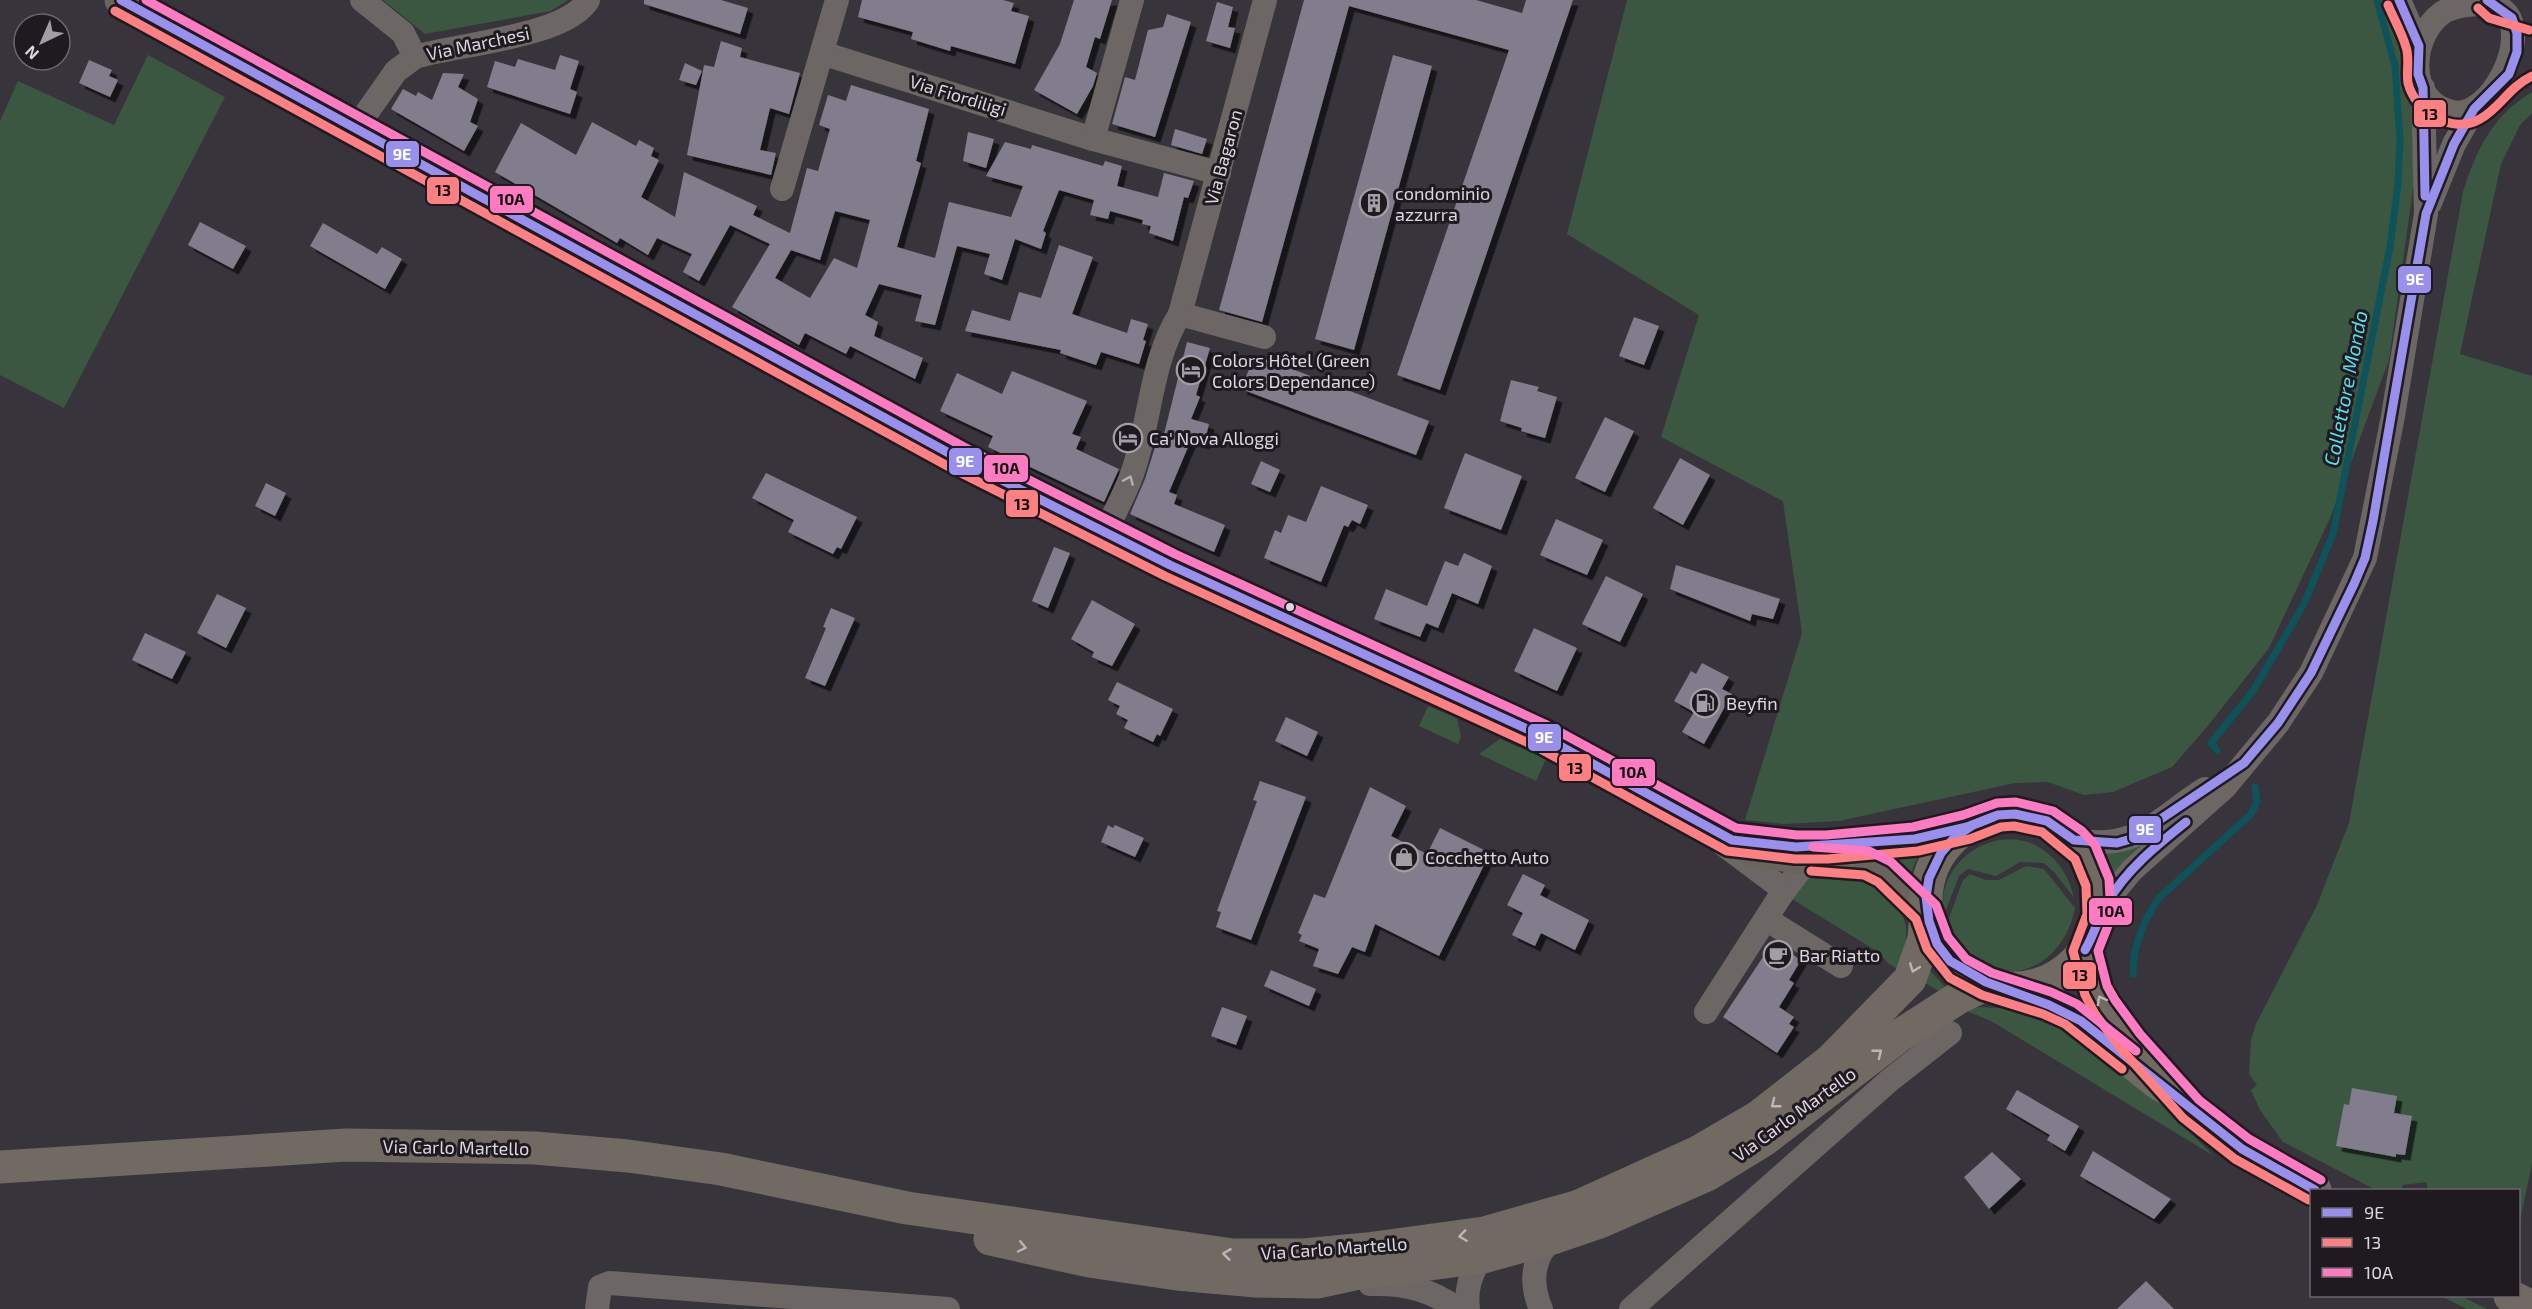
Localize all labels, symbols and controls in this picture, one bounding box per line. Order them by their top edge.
north arrow [12,12,72,72]
street label: Via Marchesi [425,21,531,65]
text: N [20,42,42,64]
street label: Via Fiordiligi [907,70,1009,120]
line badge: 13 [2413,99,2447,128]
text: 13 [2422,104,2438,123]
street label: Via Bagaron [1200,107,1246,207]
line badge: 9E [385,140,420,168]
text: 9E [393,144,411,163]
line badge: 13 [426,176,460,205]
text: 13 [435,180,451,199]
place label: condominio azzurra [1395,182,1490,225]
line badge: 10A [489,185,534,214]
building icon: condominio azzurra [1358,187,1390,219]
text: 10A [497,189,525,208]
line badge: 9E [2397,265,2432,294]
text: 9E [2406,269,2424,288]
water label: Collettore Mondo [2318,308,2372,468]
place label: Colors Hôtel (Green Colors Dependance) [1212,349,1375,392]
hotel icon: Colors Hôtel (Green Colors Dependance) [1175,354,1207,386]
hotel icon: Ca' Nova Alloggi [1112,422,1144,454]
place label: Ca' Nova Alloggi [1149,427,1279,449]
line badge: 9E [948,447,983,476]
text: 9E [956,451,974,470]
line badge: 10A [983,454,1029,483]
text: 10A [992,458,1020,477]
one-way arrow [1122,475,1134,486]
line badge: 13 [1005,489,1039,518]
text: 13 [1014,494,1030,513]
unlabelled marker [1284,601,1296,613]
fuel station icon: Beyfin [1689,687,1721,719]
place label: Beyfin [1726,692,1778,714]
line badge: 9E [1527,723,1562,752]
text: 9E [1535,727,1553,746]
line badge: 13 [1558,753,1592,782]
text: 13 [1567,758,1583,777]
line badge: 10A [1611,758,1656,787]
text: 10A [1619,762,1647,781]
line badge: 9E [2128,815,2162,844]
text: 9E [2136,819,2154,838]
shop icon: Cocchetto Auto [1388,841,1420,873]
place label: Cocchetto Auto [1425,846,1549,868]
line badge: 10A [2088,897,2133,926]
text: 10A [2097,901,2125,920]
cafe icon: Bar Riatto [1762,939,1794,971]
place label: Bar Riatto [1799,944,1880,966]
line badge: 13 [2062,961,2097,990]
one-way arrow [1909,962,1921,973]
text: 13 [2072,965,2088,984]
one-way arrow [2097,996,2108,1006]
one-way arrow [1871,1049,1882,1060]
street label: Via Carlo Martello [1728,1062,1860,1166]
one-way arrow [1771,1096,1782,1107]
street label: Via Carlo Martello [383,1135,529,1159]
legend [2310,1189,2520,1297]
text: 9E [2364,1201,2384,1223]
one-way arrow [1458,1229,1468,1241]
text: 13 [2364,1231,2381,1253]
street label: Via Carlo Martello [1260,1232,1408,1264]
one-way arrow [1017,1240,1027,1253]
one-way arrow [1223,1248,1232,1260]
text: 10A [2364,1261,2394,1283]

